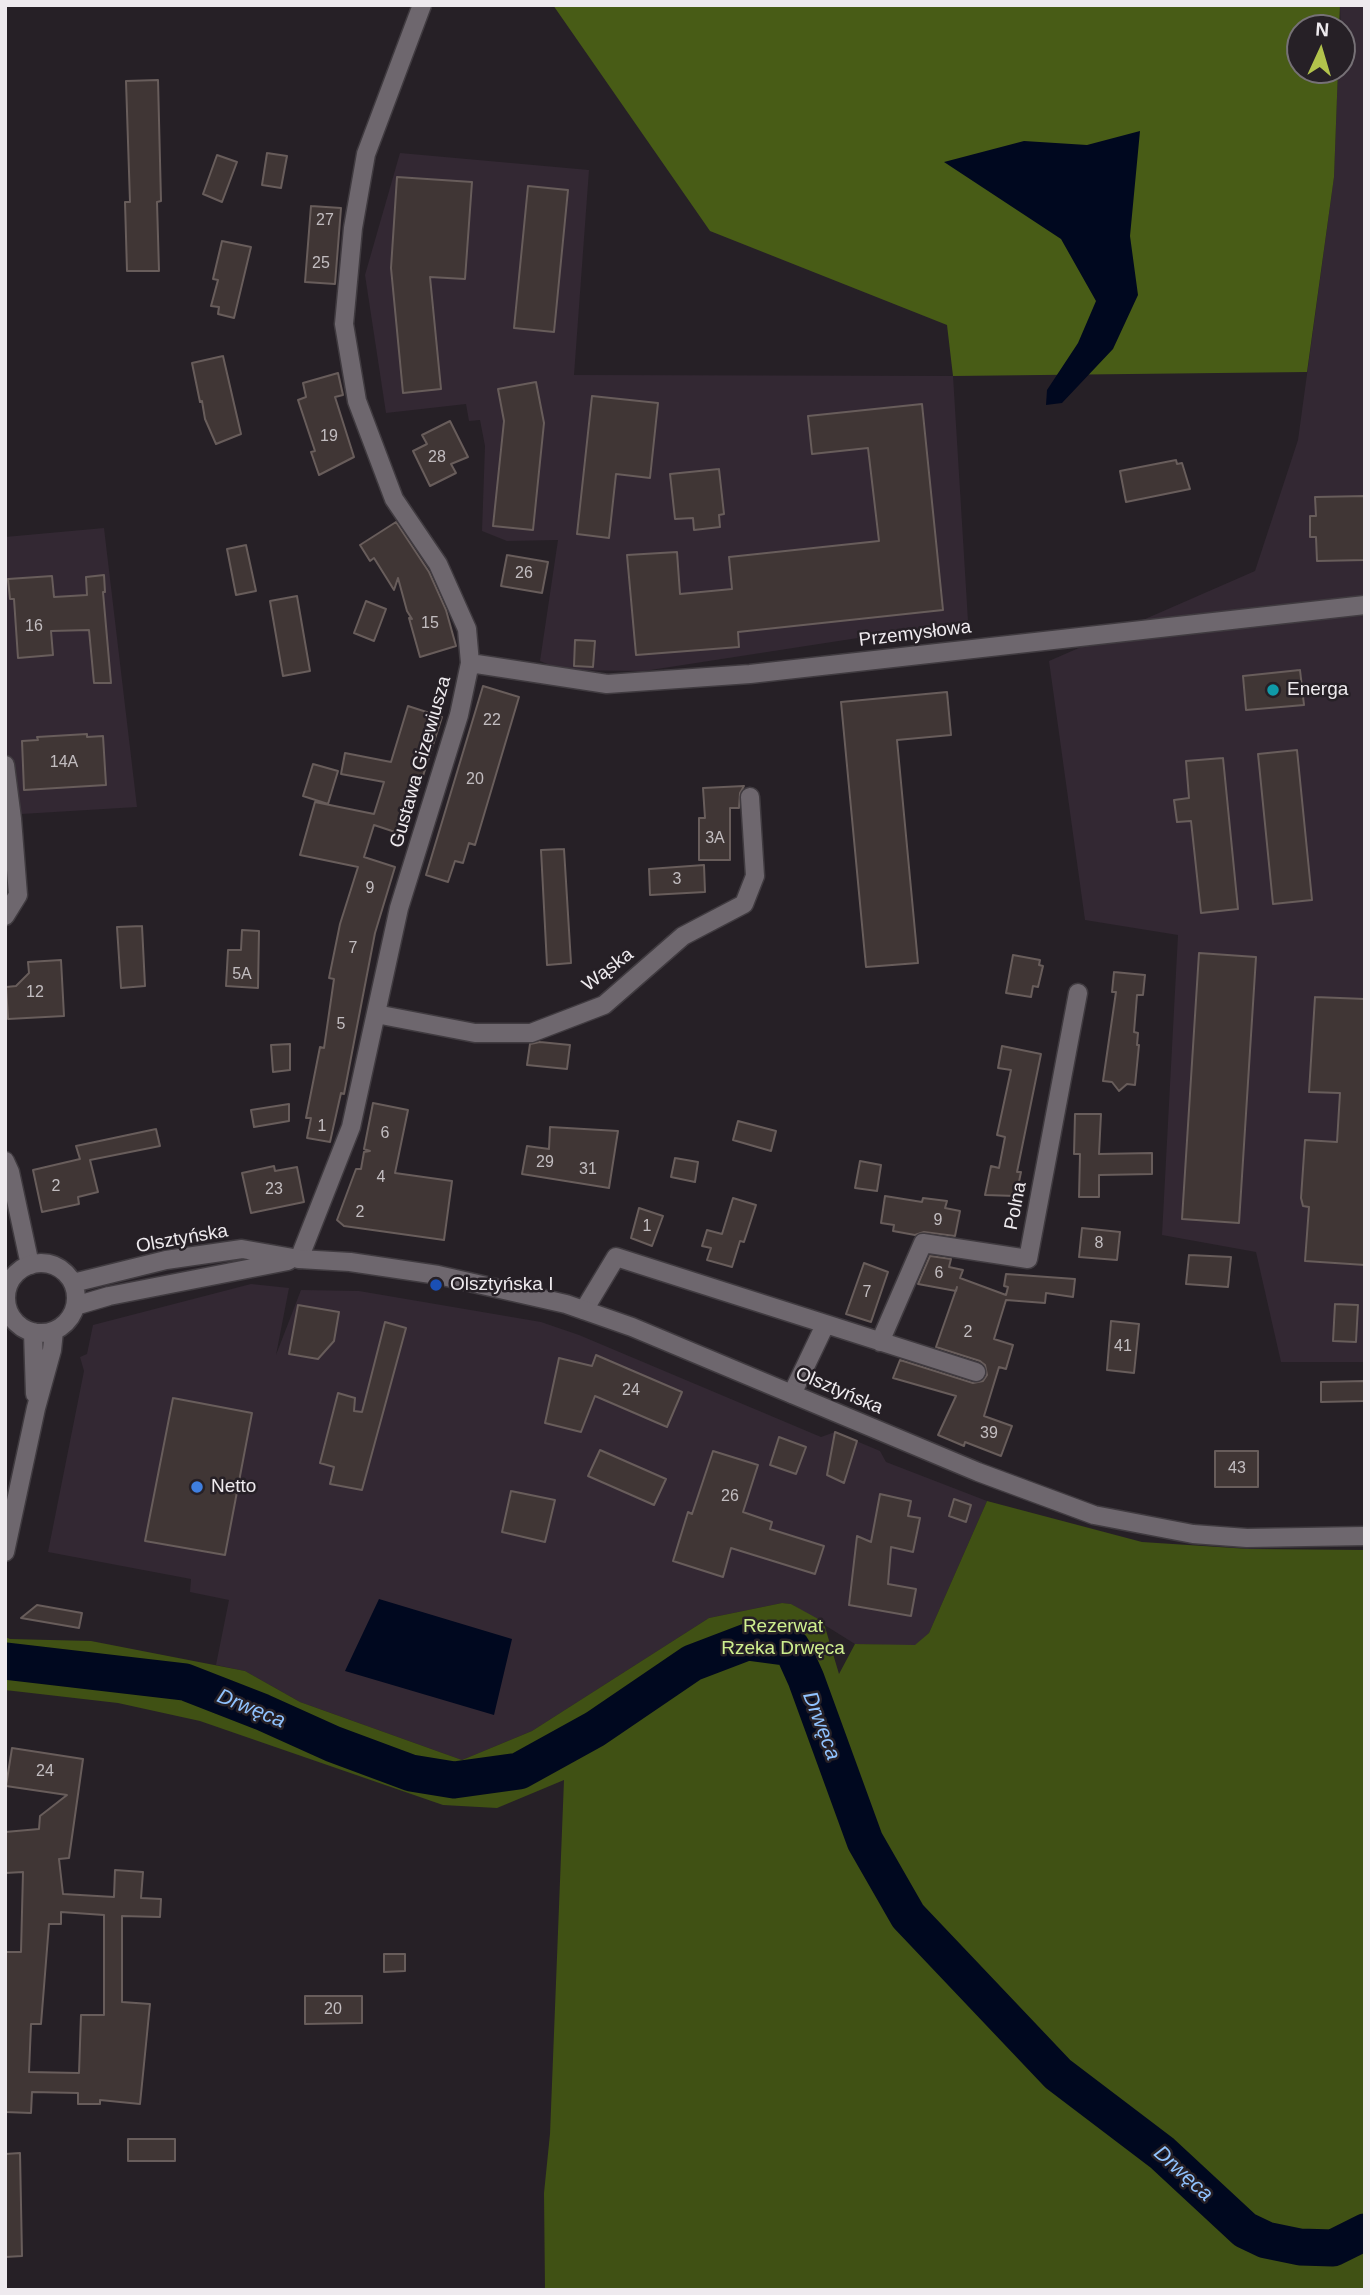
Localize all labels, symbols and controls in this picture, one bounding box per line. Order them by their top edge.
north arrow [1286,14,1356,84]
text: N [1315,19,1330,41]
house number: 27 [316,211,334,231]
house number: 25 [312,254,330,274]
house number: 19 [320,427,338,447]
house number: 28 [428,448,446,468]
house number: 26 [515,564,533,584]
house number: 15 [421,614,439,634]
street label: Przemysłowa [858,616,972,652]
house number: 16 [25,617,43,637]
street label: Gustawa Gizewiusza [386,674,456,850]
place label: Energa [1287,679,1348,701]
marker: Energa [1265,682,1281,698]
house number: 22 [483,711,501,731]
house number: 14A [50,753,78,773]
house number: 20 [466,770,484,790]
house number: 3A [705,829,725,849]
house number: 3 [673,870,681,890]
house number: 9 [366,879,374,899]
house number: 7 [349,939,357,959]
street label: Wąska [578,943,638,997]
house number: 5A [232,965,252,985]
house number: 12 [26,983,44,1003]
house number: 5 [337,1015,345,1035]
house number: 1 [318,1117,326,1137]
house number: 6 [381,1124,389,1144]
house number: 29 [536,1153,554,1173]
house number: 31 [579,1160,597,1180]
house number: 4 [377,1168,385,1188]
house number: 2 [52,1177,60,1197]
house number: 23 [265,1180,283,1200]
street label: Polna [1000,1180,1032,1232]
house number: 2 [356,1203,364,1223]
house number: 9 [934,1211,942,1231]
house number: 1 [643,1217,651,1237]
street label: Olsztyńska [134,1220,230,1258]
house number: 8 [1095,1234,1103,1254]
house number: 6 [935,1264,943,1284]
place label: Olsztyńska I [450,1274,553,1296]
marker: Olsztyńska I [428,1277,444,1293]
house number: 7 [863,1283,871,1303]
house number: 2 [964,1323,972,1343]
house number: 41 [1114,1337,1132,1357]
street label: Olsztyńska [792,1362,886,1420]
house number: 24 [622,1381,640,1401]
house number: 39 [980,1424,998,1444]
house number: 43 [1228,1459,1246,1479]
place label: Netto [211,1476,256,1498]
marker: Netto [189,1479,205,1495]
house number: 26 [721,1487,739,1507]
park label: Rezerwat Rzeka Drwęca [721,1616,845,1660]
water label: Drwęca [213,1684,289,1734]
water label: Drwęca [796,1688,846,1764]
house number: 24 [36,1762,54,1782]
house number: 20 [324,2000,342,2020]
water label: Drwęca [1148,2141,1218,2207]

